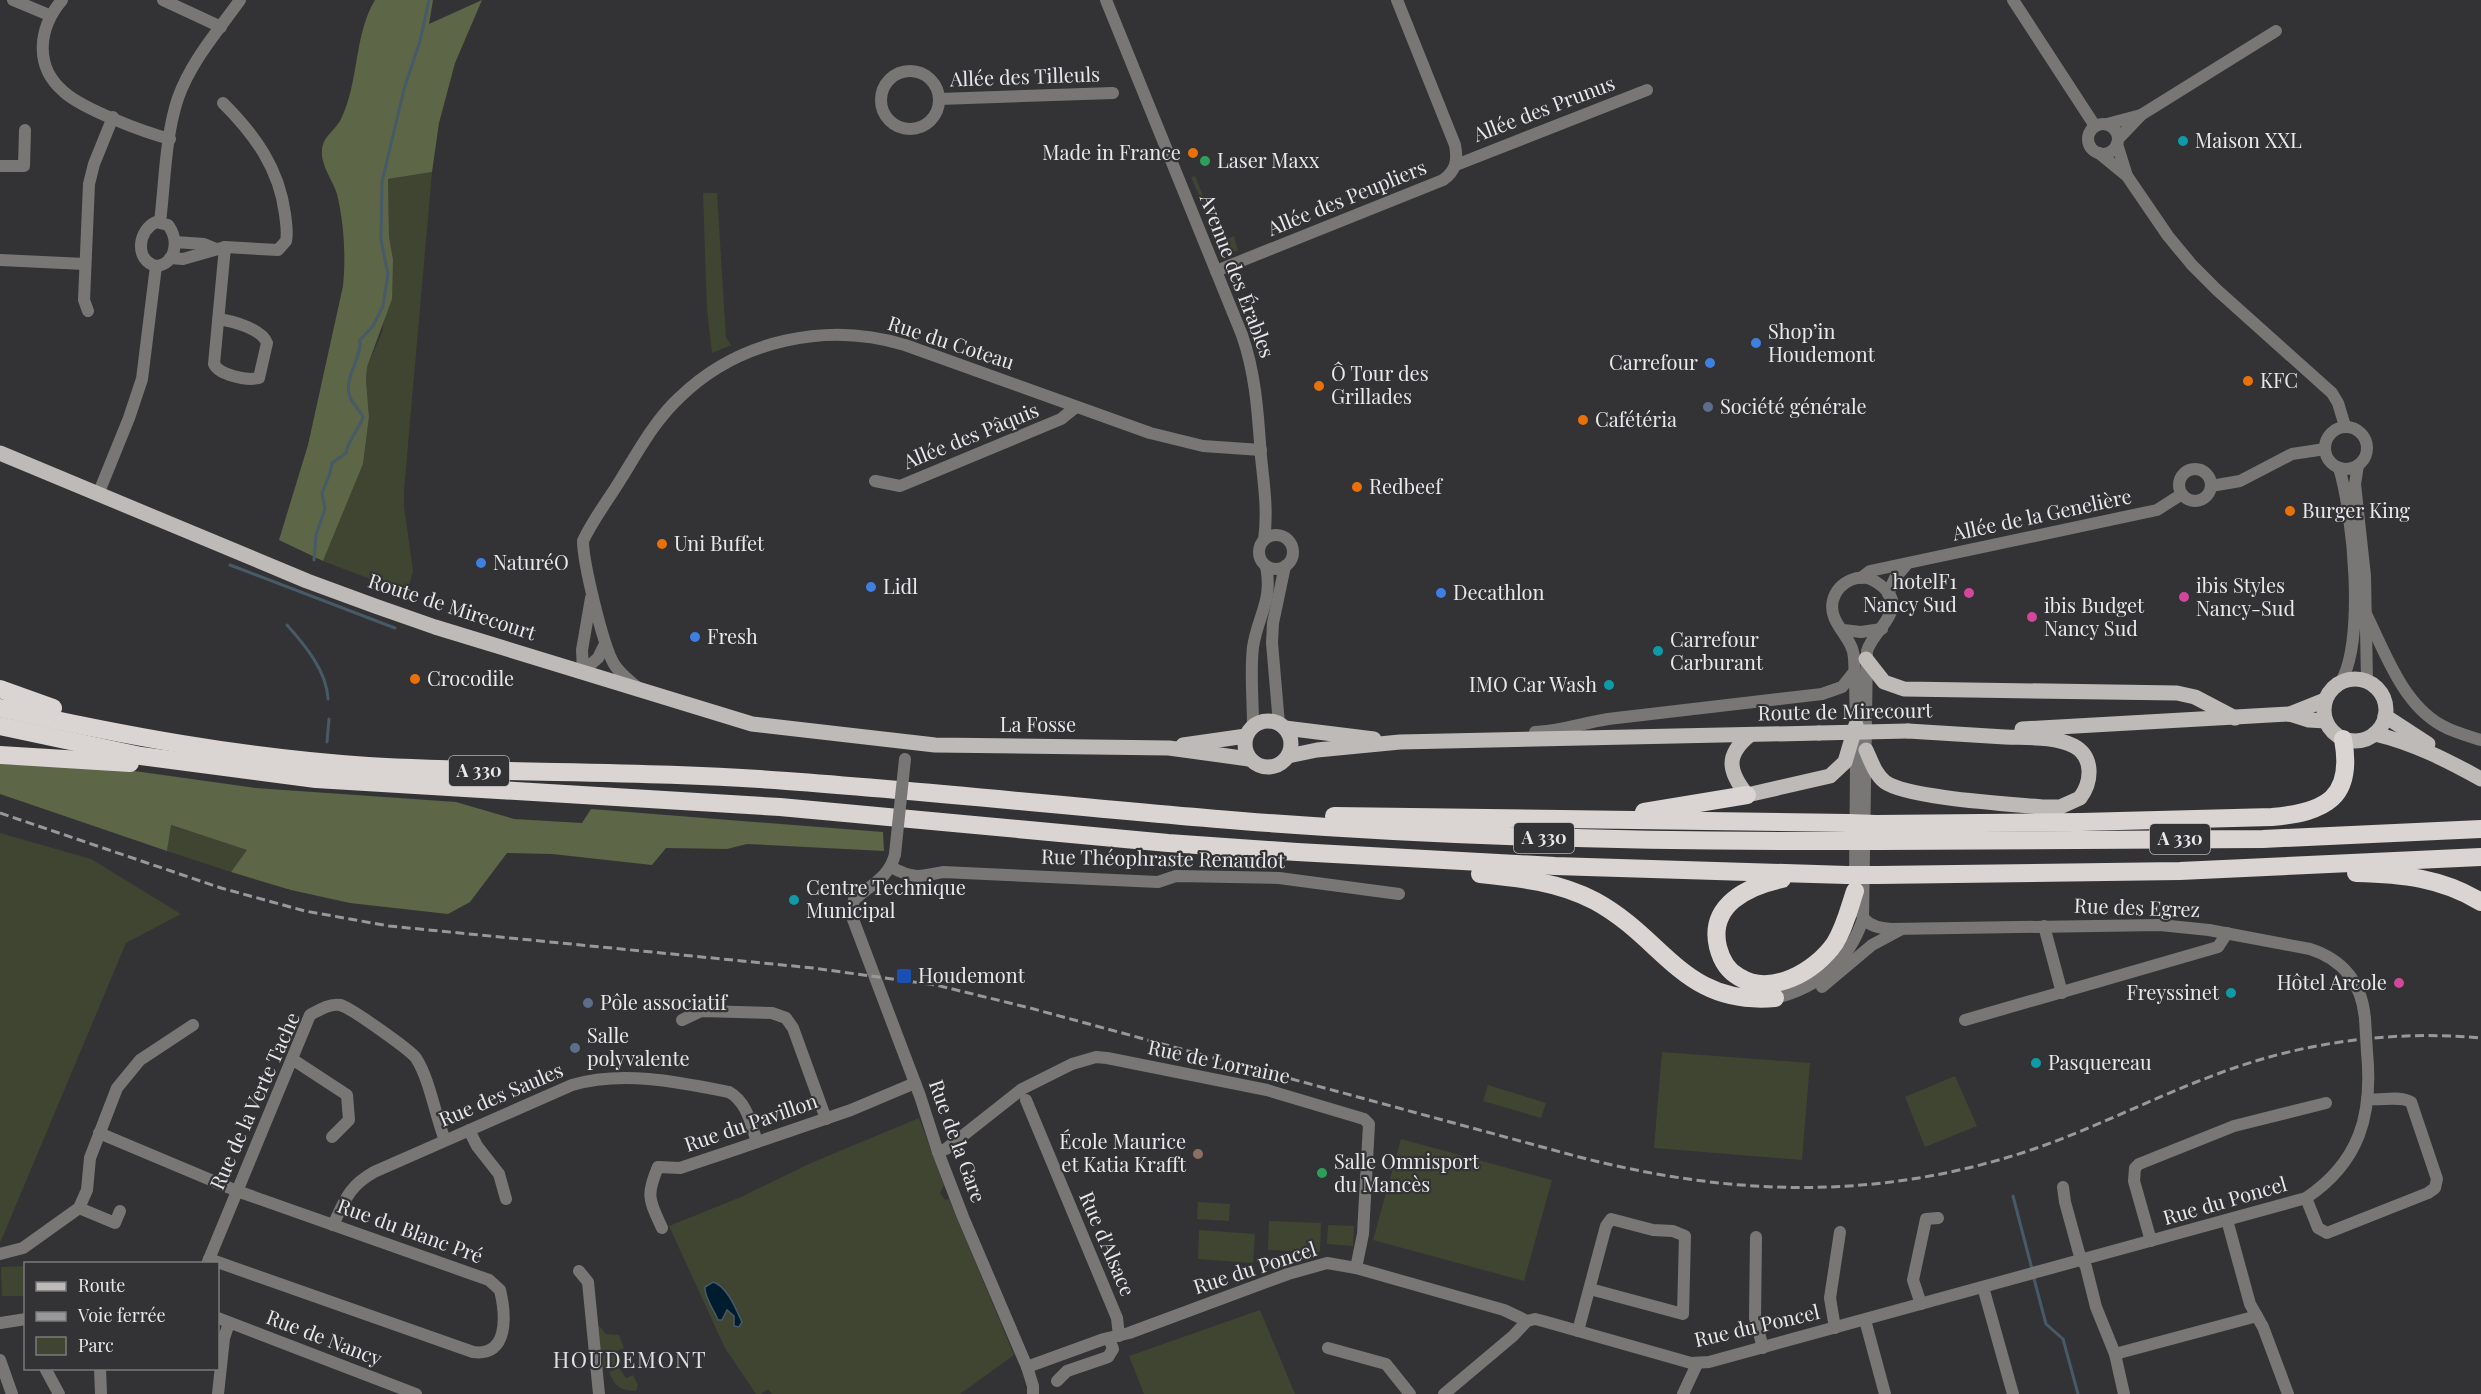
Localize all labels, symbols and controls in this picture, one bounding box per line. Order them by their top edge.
street label: Allée des Tilleuls [948,59,1100,92]
street label: Allée des Prunus [1468,68,1618,147]
place label: Maison XXL [2195,126,2302,153]
marker: Maison XXL [2176,134,2190,148]
place label: Made in France [1042,138,1181,165]
marker: Made in France [1186,146,1200,160]
place label: Laser Maxx [1217,146,1320,173]
street label: Allée des Peupliers [1262,152,1430,241]
marker: Laser Maxx [1198,154,1212,168]
street label: Avenue des Érables [1194,189,1282,361]
street label: Rue du Coteau [885,308,1018,375]
place label: Shop’in Houdemont [1768,317,1876,367]
marker: Shop’in Houdemont [1749,336,1763,350]
place label: Carrefour [1609,348,1698,375]
marker: Carrefour [1703,356,1717,370]
place label: Ô Tour des Grillades [1331,359,1429,409]
place label: KFC [2260,366,2298,393]
marker: KFC [2241,374,2255,388]
marker: Ô Tour des Grillades [1312,379,1326,393]
place label: Société générale [1720,392,1867,419]
street label: Allée des Pâquis [898,395,1042,474]
marker: Société générale [1701,400,1715,414]
place label: Cafétéria [1595,405,1677,432]
marker: Cafétéria [1576,413,1590,427]
place label: Redbeef [1369,472,1443,499]
marker: Redbeef [1350,480,1364,494]
street label: Allée de la Genelière [1949,481,2134,546]
place label: Burger King [2302,496,2411,523]
marker: Burger King [2283,504,2297,518]
place label: Uni Buffet [674,529,765,556]
marker: Uni Buffet [655,537,669,551]
place label: NaturéO [493,548,569,575]
marker: NaturéO [474,556,488,570]
street label: Route de Mirecourt [365,566,541,646]
place label: hotelF1 Nancy Sud [1863,567,1957,617]
place label: ibis Styles Nancy-Sud [2196,571,2295,621]
place label: Lidl [883,572,918,599]
place label: Decathlon [1453,578,1545,605]
marker: Lidl [864,580,878,594]
marker: Decathlon [1434,586,1448,600]
marker: hotelF1 Nancy Sud [1962,586,1976,600]
marker: ibis Styles Nancy-Sud [2177,590,2191,604]
place label: ibis Budget Nancy Sud [2044,591,2145,641]
marker: ibis Budget Nancy Sud [2025,610,2039,624]
place label: Fresh [707,622,758,649]
place label: Carrefour Carburant [1670,625,1764,675]
marker: Fresh [688,630,702,644]
marker: Carrefour Carburant [1651,644,1665,658]
place label: Crocodile [427,664,514,691]
place label: IMO Car Wash [1469,670,1597,697]
marker: Crocodile [408,672,422,686]
marker: IMO Car Wash [1602,678,1616,692]
street label: Route de Mirecourt [1757,695,1933,726]
street label: La Fosse [1000,710,1076,737]
road number: A 330 [449,756,509,786]
road number: A 330 [1514,823,1574,853]
road number: A 330 [2150,824,2210,854]
street label: Rue Théophraste Renaudot [1041,842,1286,873]
place label: Centre Technique Municipal [806,873,966,923]
street label: Rue des Egrez [2074,891,2201,922]
marker: Centre Technique Municipal [787,893,801,907]
place label: Houdemont [918,961,1026,988]
marker: Houdemont [895,967,913,985]
place label: Hôtel Arcole [2277,968,2387,995]
marker: Hôtel Arcole [2392,976,2406,990]
place label: Freyssinet [2126,978,2220,1005]
marker: Freyssinet [2224,986,2238,1000]
place label: Pôle associatif [600,988,728,1015]
marker: Pôle associatif [581,996,595,1010]
street label: Rue de la Verte Tache [202,1007,305,1193]
place label: Salle polyvalente [587,1021,690,1071]
street label: Rue de Lorraine [1146,1032,1293,1089]
marker: Salle polyvalente [568,1041,582,1055]
place label: Pasquereau [2048,1048,2152,1075]
street label: Rue des Saules [434,1055,567,1132]
marker: Pasquereau [2029,1056,2043,1070]
street label: Rue de la Gare [924,1075,993,1206]
street label: Rue du Pavillon [680,1086,821,1157]
place label: École Maurice et Katia Krafft [1059,1127,1187,1177]
marker: École Maurice et Katia Krafft [1191,1147,1205,1161]
place label: Salle Omnisport du Mancès [1334,1147,1480,1197]
marker: Salle Omnisport du Mancès [1315,1166,1329,1180]
street label: Rue du Poncel [2159,1169,2290,1230]
street label: Rue d'Alsace [1074,1187,1143,1300]
street label: Rue du Blanc Pré [334,1191,487,1268]
street label: Rue du Poncel [1190,1234,1320,1299]
legend [24,1262,219,1370]
text: Route [78,1273,125,1297]
street label: Rue du Poncel [1691,1297,1822,1352]
street label: Rue de Nancy [263,1302,386,1371]
text: Voie ferrée [77,1303,166,1327]
text: Parc [78,1333,114,1357]
district label: HOUDEMONT [553,1344,707,1374]

